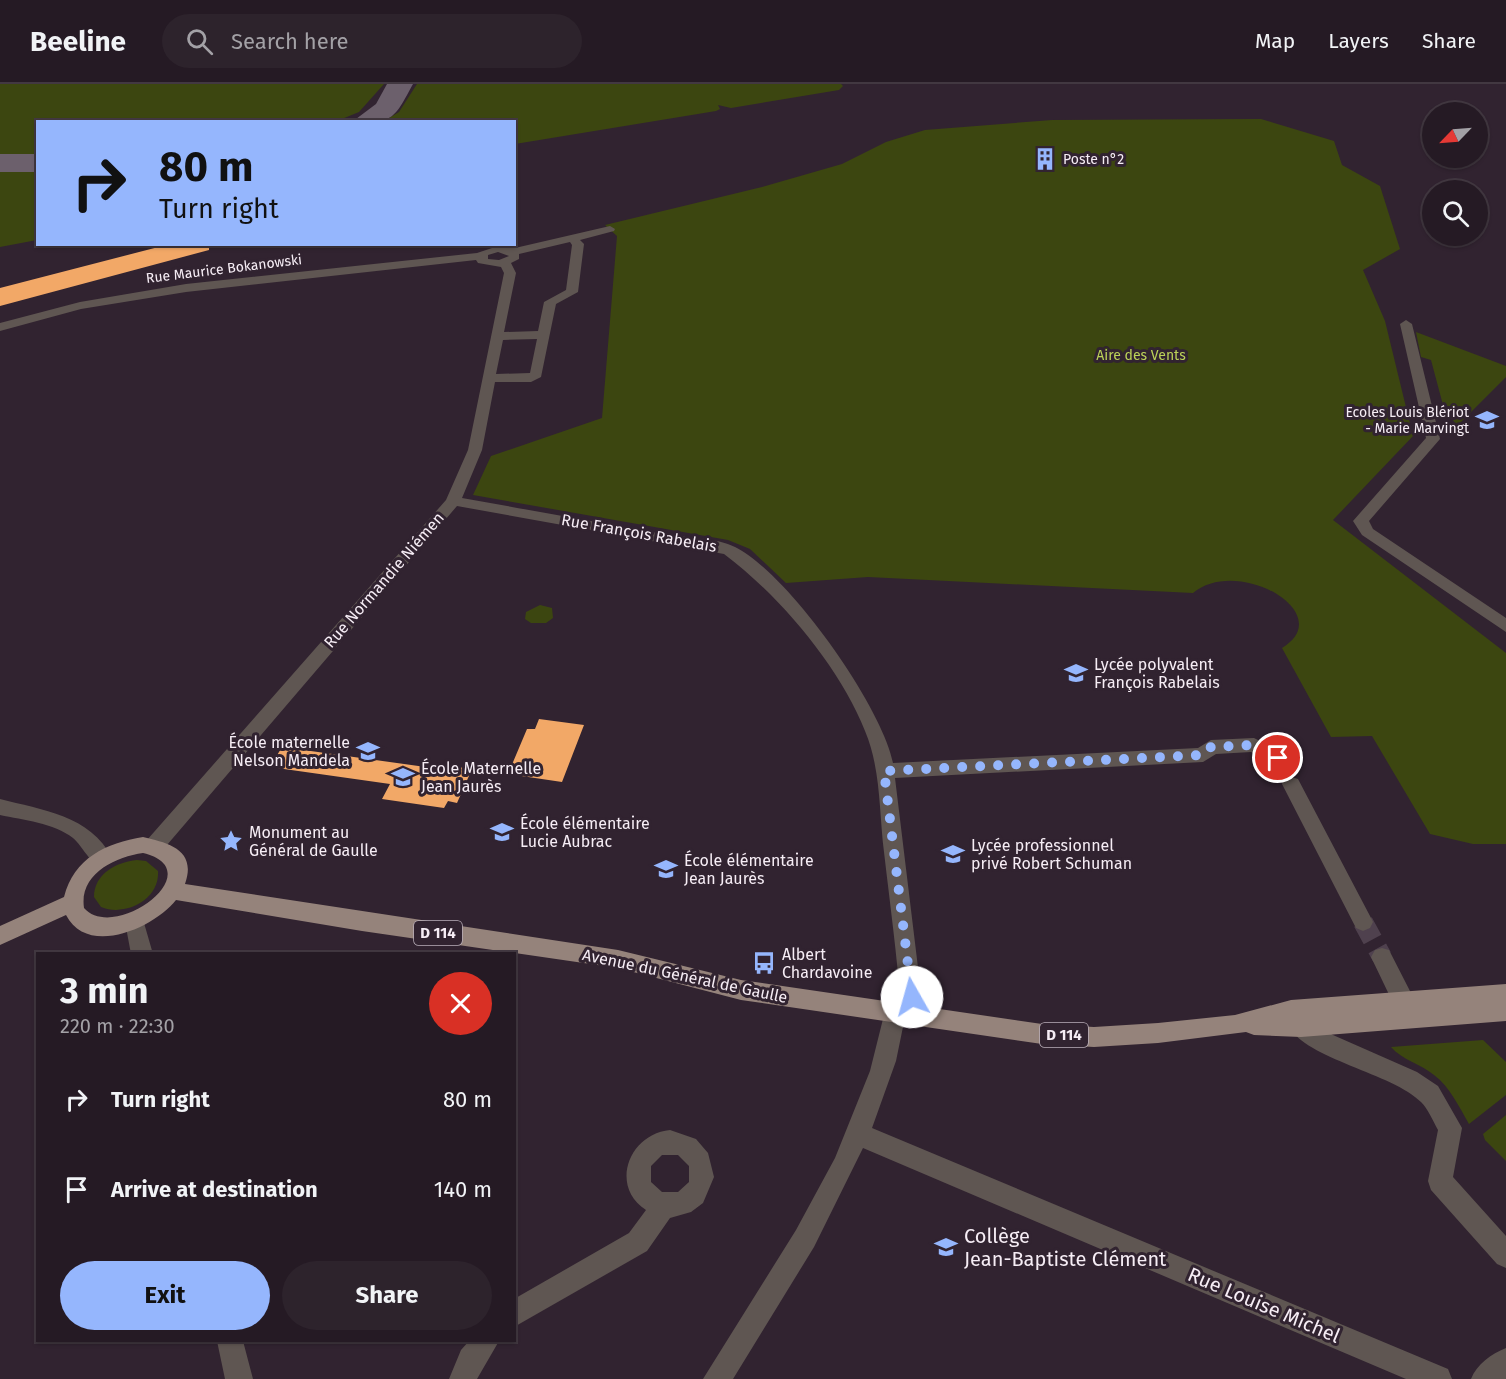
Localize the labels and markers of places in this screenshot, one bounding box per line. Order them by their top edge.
building icon: Poste n°2 [1032,146,1058,172]
place label: Poste n°2 [1063,151,1124,168]
place label: Ecoles Louis Blériot - Marie Marvingt [1345,404,1470,437]
school or university icon: Ecoles Louis Blériot - Marie Marvingt [1474,407,1500,433]
place label: Lycée polyvalent François Rabelais [1094,655,1220,693]
school or university icon: Lycée polyvalent François Rabelais [1063,660,1089,686]
place label: École maternelle Nelson Mandela [229,732,350,770]
pin [1252,732,1303,783]
school or university icon: École maternelle Nelson Mandela [355,738,381,764]
place label: École Maternelle Jean Jaurès [421,758,541,796]
school or university icon: École Maternelle Jean Jaurès [390,764,416,790]
place label: École élémentaire Lucie Aubrac [520,813,650,851]
school or university icon: École élémentaire Lucie Aubrac [489,819,515,845]
place label: Monument au Général de Gaulle [249,823,378,860]
place icon: Monument au Général de Gaulle [218,828,244,854]
place label: Lycée professionnel privé Robert Schuman [971,836,1132,873]
school or university icon: Lycée professionnel privé Robert Schuman [940,841,966,867]
place label: École élémentaire Jean Jaurès [684,850,814,888]
school or university icon: École élémentaire Jean Jaurès [653,856,679,882]
place label: Albert Chardavoine [782,945,872,982]
bus stop icon: Albert Chardavoine [751,950,777,976]
place label: Collège Jean-Baptiste Clément [964,1224,1167,1271]
school or university icon: Collège Jean-Baptiste Clément [933,1234,959,1260]

